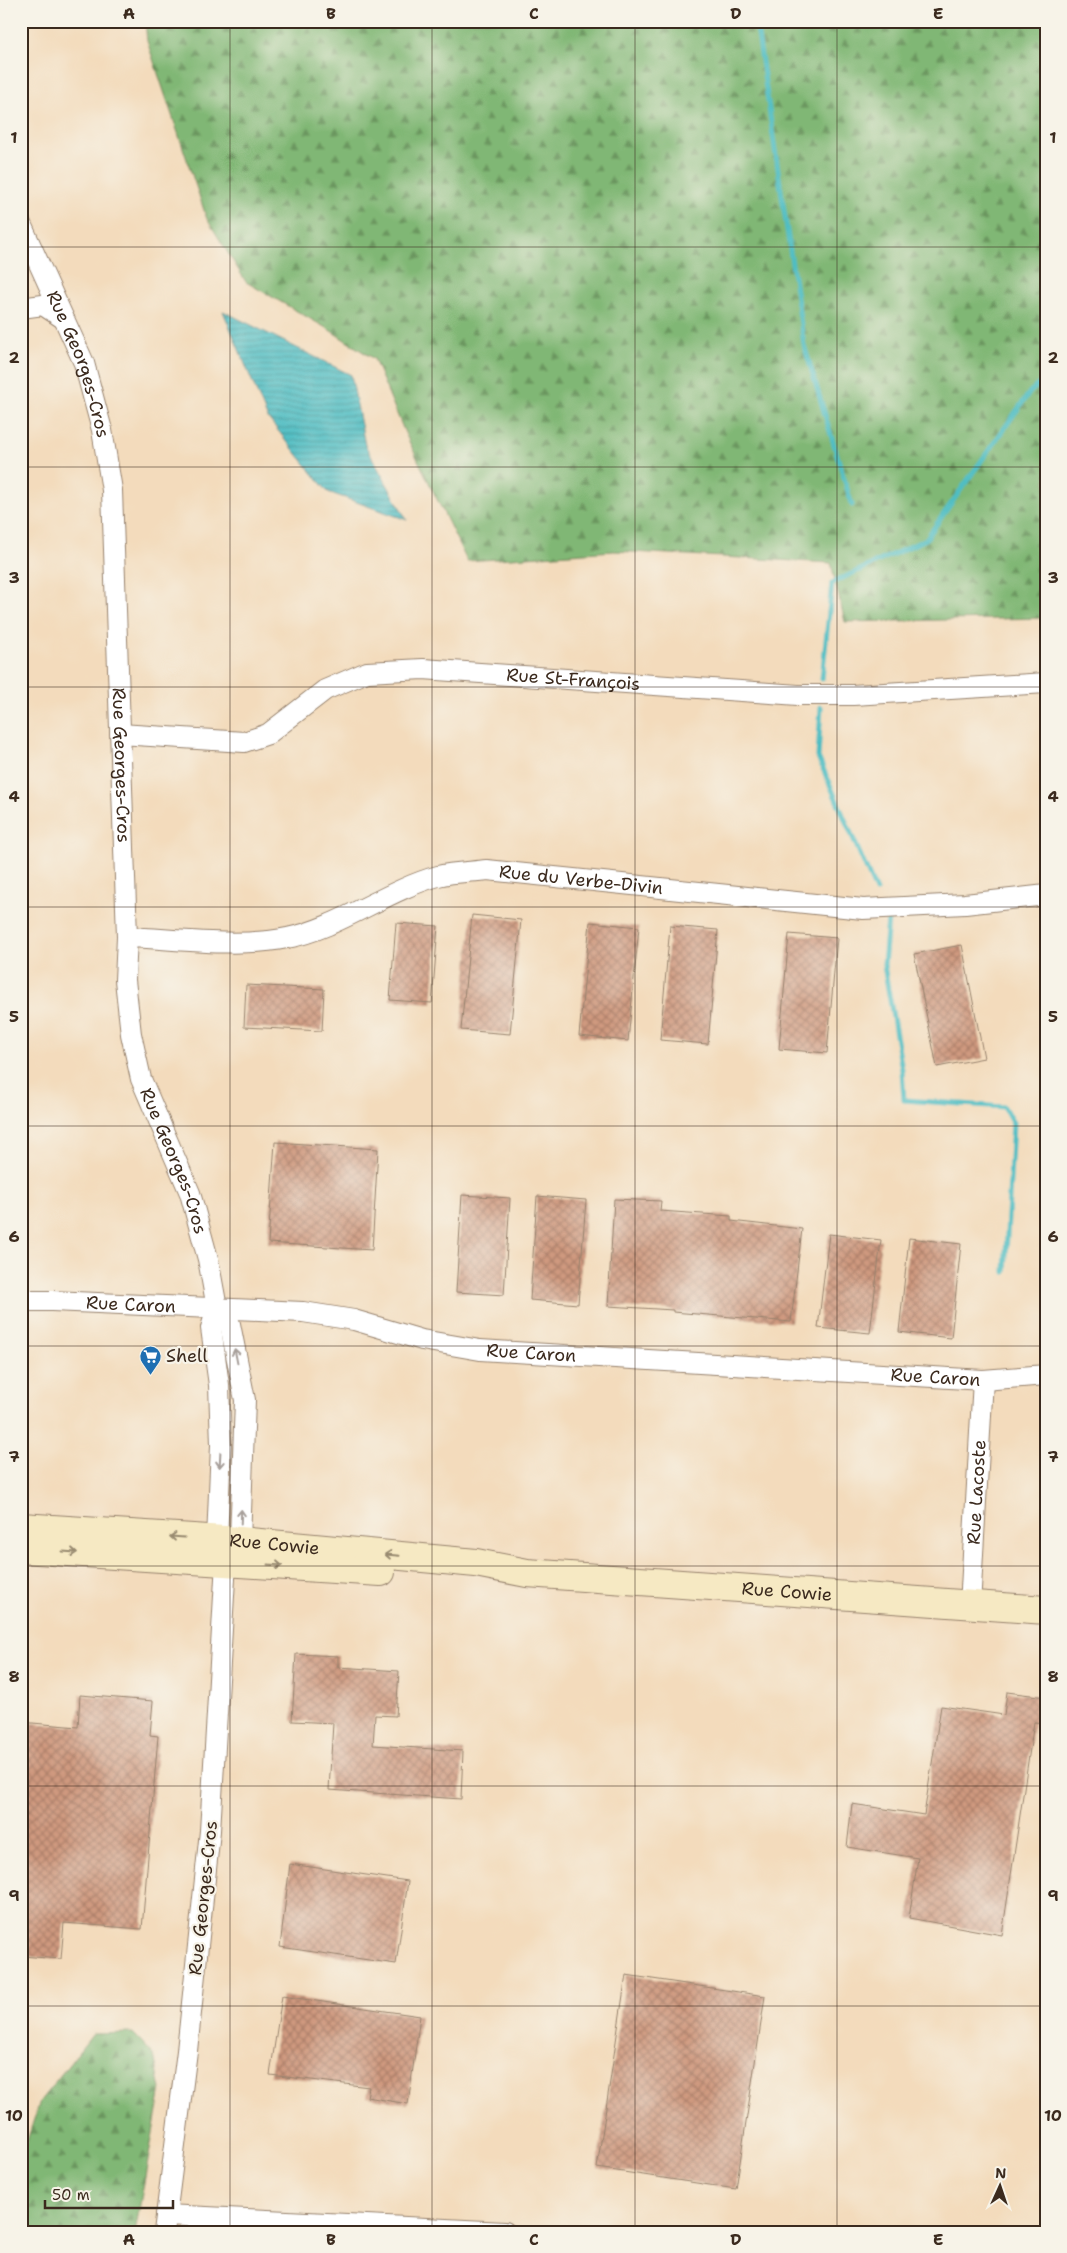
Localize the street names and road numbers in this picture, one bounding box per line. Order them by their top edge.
street label: Rue Georges-Cros [41,287,115,440]
street label: Rue St-François [506,663,641,696]
street label: Rue Georges-Cros [107,687,136,843]
street label: Rue du Verbe-Divin [498,859,664,900]
street label: Rue Georges-Cros [134,1084,213,1237]
street label: Rue Caron [85,1291,176,1318]
street label: Rue Caron [486,1338,577,1368]
street label: Rue Caron [890,1363,981,1392]
street label: Rue Lacoste [962,1439,992,1545]
street label: Rue Cowie [229,1528,321,1560]
street label: Rue Cowie [741,1576,833,1607]
street label: Rue Georges-Cros [183,1820,223,1976]

